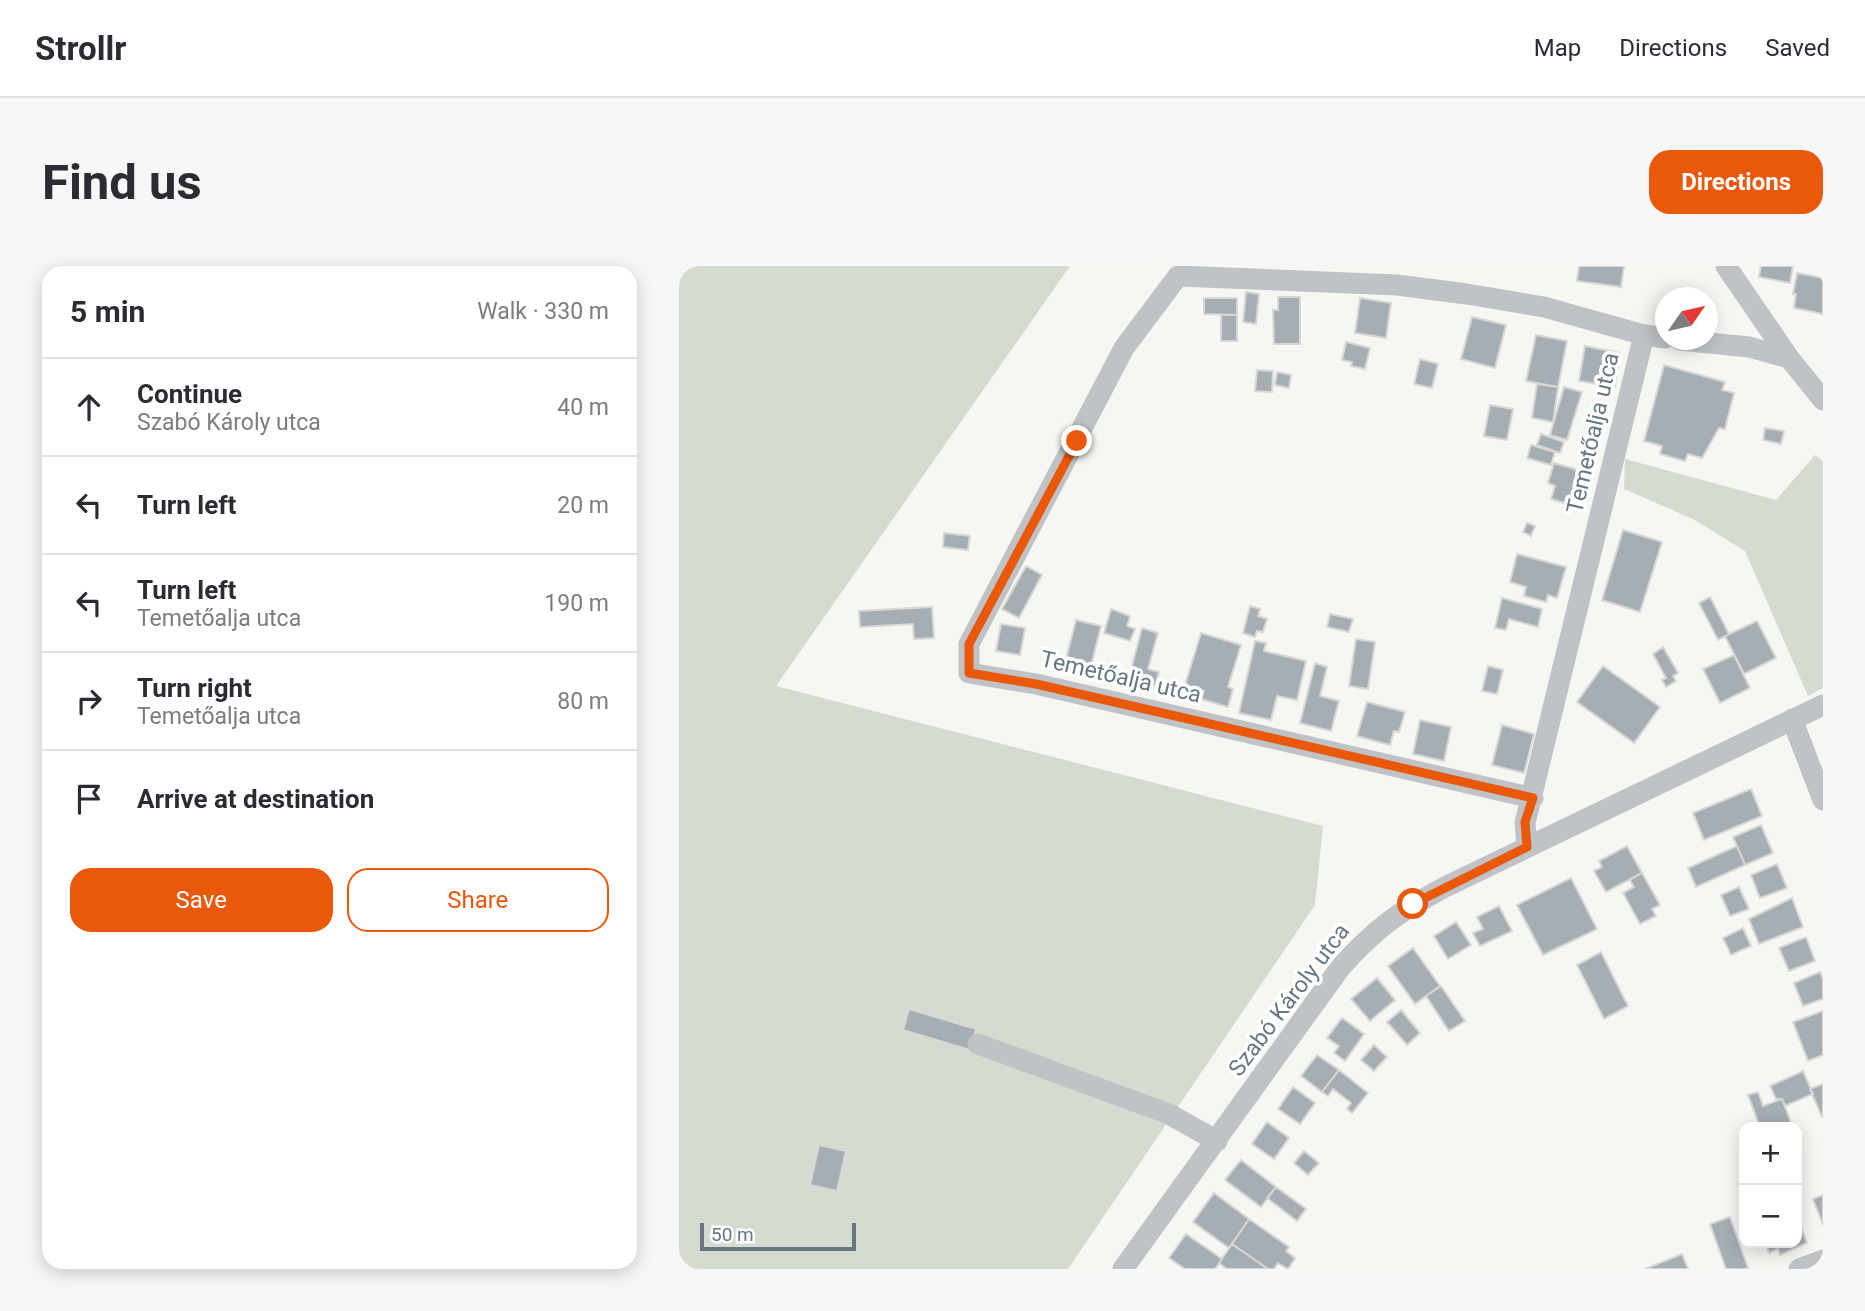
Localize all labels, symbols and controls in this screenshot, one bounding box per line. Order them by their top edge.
text: Strollr [35,29,126,68]
text: Map [1534,34,1581,62]
text: Directions [1619,34,1727,62]
text: Saved [1765,34,1830,62]
button: Directions [1649,150,1823,214]
text: Find us [42,154,202,211]
north arrow [1655,287,1718,350]
text: 5 min [70,294,145,329]
text: Walk · 330 m [477,298,609,325]
street label: Temetőalja utca [1561,350,1625,516]
text: Continue [137,379,242,409]
icon: ahead [70,388,108,426]
text: 40 m [557,394,609,421]
text: Szabó Károly utca [137,409,321,436]
route end [1061,425,1092,456]
icon: left [70,486,108,524]
text: Turn left [137,490,236,520]
text: 20 m [557,492,609,519]
text: Turn left [137,575,236,605]
icon: left [70,584,108,622]
text: 190 m [544,590,609,617]
text: Temetőalja utca [137,605,301,632]
street label: Temetőalja utca [1038,645,1204,709]
text: Turn right [137,673,252,703]
icon: right [70,682,108,720]
text: 80 m [557,688,609,715]
text: Temetőalja utca [137,703,301,730]
icon: arrive [70,780,108,818]
text: Arrive at destination [137,784,374,814]
button: Save [70,868,333,932]
button: Share [347,868,609,932]
route start [1397,888,1428,919]
street label: Szabó Károly utca [1223,918,1355,1082]
map controls [1739,1122,1802,1248]
button: + [1739,1122,1802,1185]
button: − [1739,1185,1802,1248]
scale bar [700,1220,856,1252]
text: 50 m [711,1223,754,1246]

